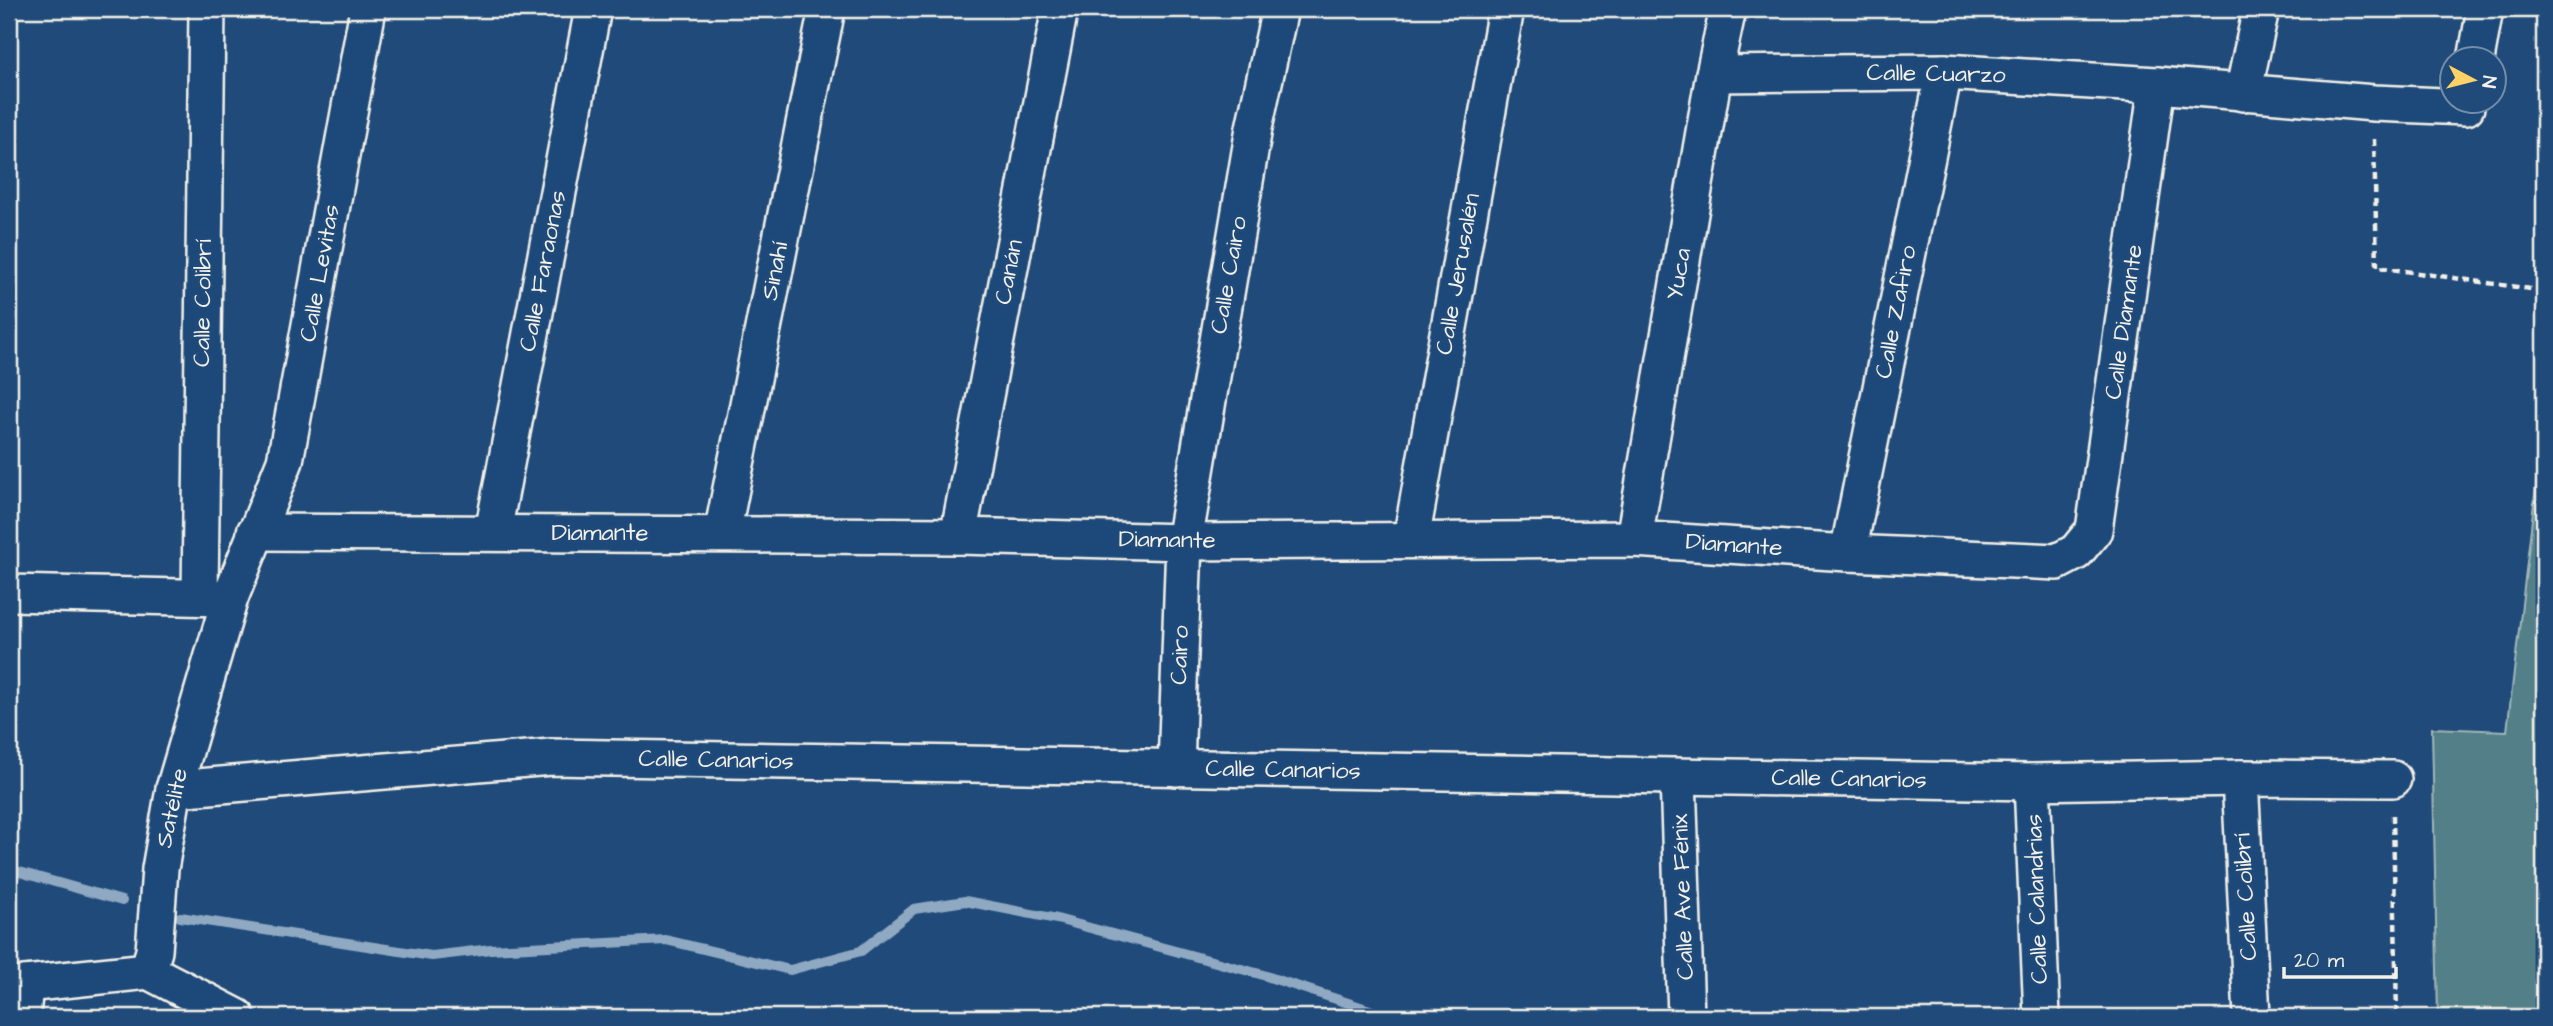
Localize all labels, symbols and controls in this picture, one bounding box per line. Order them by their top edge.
north arrow [2438,46,2508,116]
street label: Calle Cuarzo [1866,56,2006,92]
text: N [2474,74,2503,90]
street label: Calle Faraonas [511,188,575,354]
street label: Calle Jerusalén [1427,191,1489,357]
street label: Calle Levitas [291,202,349,344]
street label: Calle Cairo [1202,213,1256,337]
street label: Canán [986,237,1032,307]
street label: Calle Colibrí [185,239,221,367]
street label: Sinahí [753,239,797,303]
street label: Calle Zafiro [1866,242,1926,382]
street label: Calle Diamante [2096,242,2152,402]
street label: Yuca [1658,245,1700,303]
street label: Diamante [552,516,649,550]
street label: Diamante [1118,522,1216,558]
street label: Diamante [1684,525,1784,565]
street label: Cairo [1162,624,1198,685]
street label: Calle Canarios [638,742,794,778]
street label: Calle Canarios [1205,752,1361,788]
street label: Calle Canarios [1771,761,1927,797]
street label: Satélite [147,765,197,851]
street label: Calle Ave Fénix [1663,813,1703,981]
street label: Calle Calandrias [2017,813,2057,985]
street label: Calle Colibrí [2226,832,2266,962]
scale bar [2284,935,2396,979]
text: 20 m [2294,946,2345,975]

